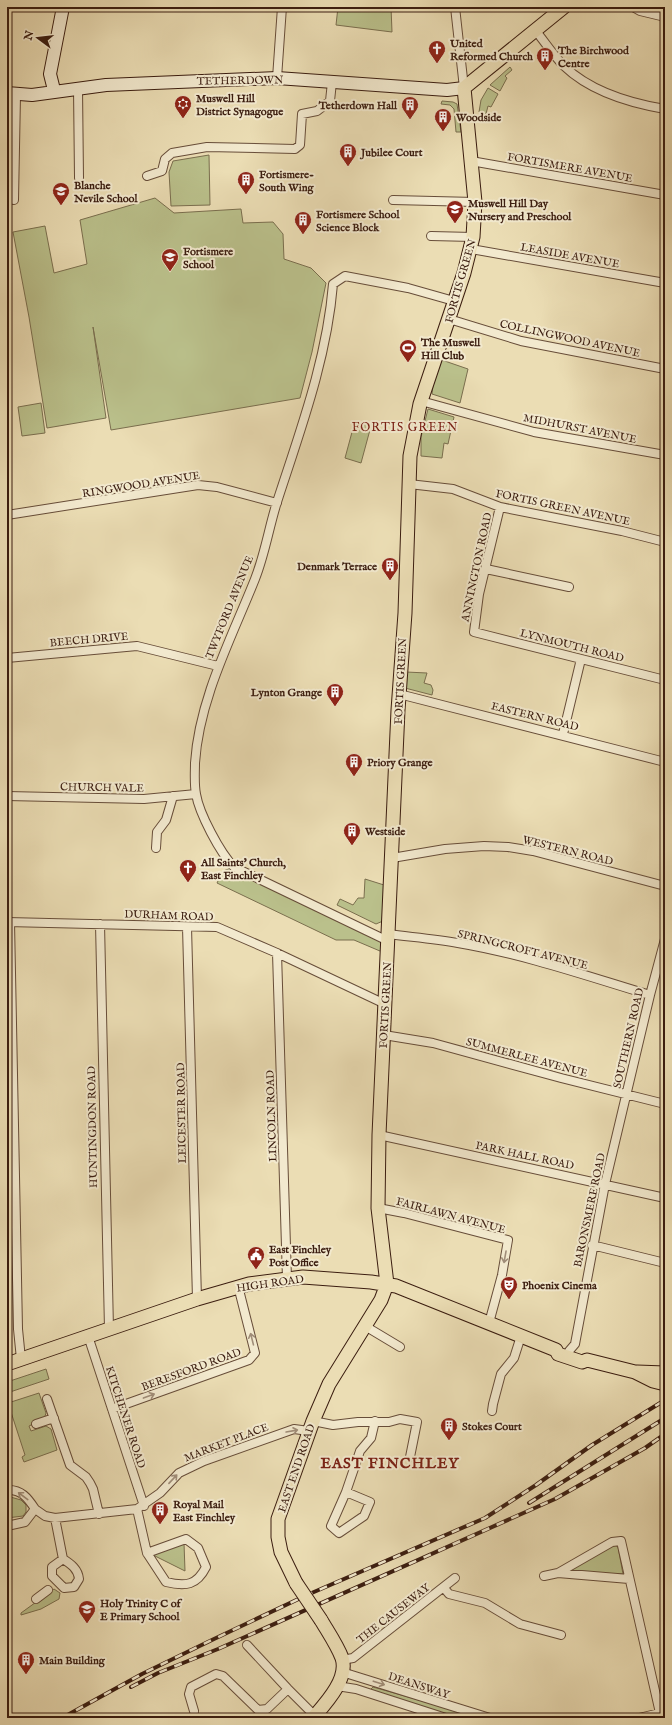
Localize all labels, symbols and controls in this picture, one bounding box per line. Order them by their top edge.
north arrow [18,18,58,58]
text: N [21,29,37,43]
place label: United Reformed Church [449,37,533,64]
church icon: United Reformed Church [427,39,447,64]
place label: The Birchwood Centre [557,44,630,71]
building icon: The Birchwood Centre [535,46,555,71]
street label: TETHERDOWN [196,73,284,89]
place label: Muswell Hill District Synagogue [196,92,283,119]
synagogue icon: Muswell Hill District Synagogue [173,94,193,119]
building icon: Tetherdown Hall [400,95,420,120]
place label: Tetherdown Hall [318,99,398,113]
building icon: Woodside [433,107,453,132]
place label: Woodside [455,111,501,125]
building icon: Jubilee Court [338,142,358,167]
place label: Jubilee Court [359,146,423,160]
street label: FORTISMERE AVENUE [506,150,634,186]
place label: Fortismere- South Wing [259,168,315,195]
building icon: Fortismere- South Wing [236,170,256,195]
place label: Blanche Nevile School [73,179,139,206]
school or university icon: Blanche Nevile School [51,181,71,206]
place label: Muswell Hill Day Nursery and Preschool [467,197,572,224]
school or university icon: Muswell Hill Day Nursery and Preschool [445,199,465,224]
place label: Fortismere School Science Block [316,208,400,235]
building icon: Fortismere School Science Block [293,210,313,235]
street label: FORTIS GREEN [442,237,480,325]
street label: LEASIDE AVENUE [519,240,621,272]
place label: Fortismere School [183,245,233,272]
school or university icon: Fortismere School [160,247,180,272]
street label: COLLINGWOOD AVENUE [498,317,642,361]
place label: The Muswell Hill Club [420,336,481,363]
sports icon: The Muswell Hill Club [398,338,418,363]
street label: MIDHURST AVENUE [522,411,638,447]
district label: FORTIS GREEN [352,420,458,435]
street label: RINGWOOD AVENUE [81,469,201,501]
street label: FORTIS GREEN AVENUE [494,487,632,529]
street label: ANNINGTON ROAD [458,511,495,624]
street label: TWYFORD AVENUE [203,553,257,661]
building icon: Denmark Terrace [380,556,400,581]
place label: Denmark Terrace [297,560,377,574]
street label: LYNMOUTH ROAD [518,626,625,666]
street label: BEECH DRIVE [49,630,129,650]
street label: FORTIS GREEN [392,637,410,725]
building icon: Lynton Grange [325,682,345,707]
place label: Lynton Grange [250,686,322,700]
street label: EASTERN ROAD [489,699,580,735]
building icon: Priory Grange [344,752,364,777]
place label: Priory Grange [367,756,432,770]
street label: CHURCH VALE [60,780,144,796]
building icon: Westside [342,821,362,846]
place label: Westside [364,825,405,839]
street label: WESTERN ROAD [521,833,615,869]
place label: All Saints' Church, East Finchley [200,856,286,883]
church icon: All Saints' Church, East Finchley [178,858,198,883]
street label: DURHAM ROAD [124,907,214,925]
street label: SPRINGCROFT AVENUE [456,927,590,973]
street label: FORTIS GREEN [377,961,395,1049]
street label: SOUTHERN ROAD [611,986,647,1090]
street label: SUMMERLEE AVENUE [464,1035,589,1081]
street label: LEICESTER ROAD [174,1062,190,1164]
street label: HUNTINGDON ROAD [85,1066,101,1188]
street label: LINCOLN ROAD [263,1070,281,1162]
street label: PARK HALL ROAD [474,1139,576,1173]
street label: BARONSMERE ROAD [571,1152,609,1269]
street label: FAIRLAWN AVENUE [395,1195,507,1237]
place label: East Finchley Post Office [269,1243,332,1270]
public building icon: East Finchley Post Office [246,1245,266,1270]
one-way arrow [501,1250,509,1263]
street label: HIGH ROAD [236,1272,305,1296]
theatre icon: Phoenix Cinema [499,1275,519,1300]
place label: Phoenix Cinema [522,1279,597,1293]
one-way arrow [248,1333,255,1346]
street label: BERESFORD ROAD [139,1345,243,1395]
street label: KITCHENER ROAD [102,1364,148,1470]
one-way arrow [143,1392,155,1400]
building icon: Stokes Court [439,1416,459,1441]
street label: MARKET PLACE [182,1420,271,1465]
place label: Stokes Court [462,1420,522,1434]
street label: EAST END ROAD [275,1422,319,1514]
one-way arrow [285,1426,298,1434]
district label: EAST FINCHLEY [321,1454,460,1473]
one-way arrow [168,1474,177,1484]
one-way arrow [18,1492,29,1500]
place label: Royal Mail East Finchley [173,1498,236,1525]
building icon: Royal Mail East Finchley [150,1500,170,1525]
street label: THE CAUSEWAY [354,1580,434,1647]
place label: Holy Trinity C of E Primary School [100,1597,183,1624]
school or university icon: Holy Trinity C of E Primary School [77,1599,97,1624]
building icon: Main Building [16,1650,36,1675]
place label: Main Building [39,1654,106,1668]
street label: DEANSWAY [386,1669,452,1703]
one-way arrow [373,1680,385,1688]

